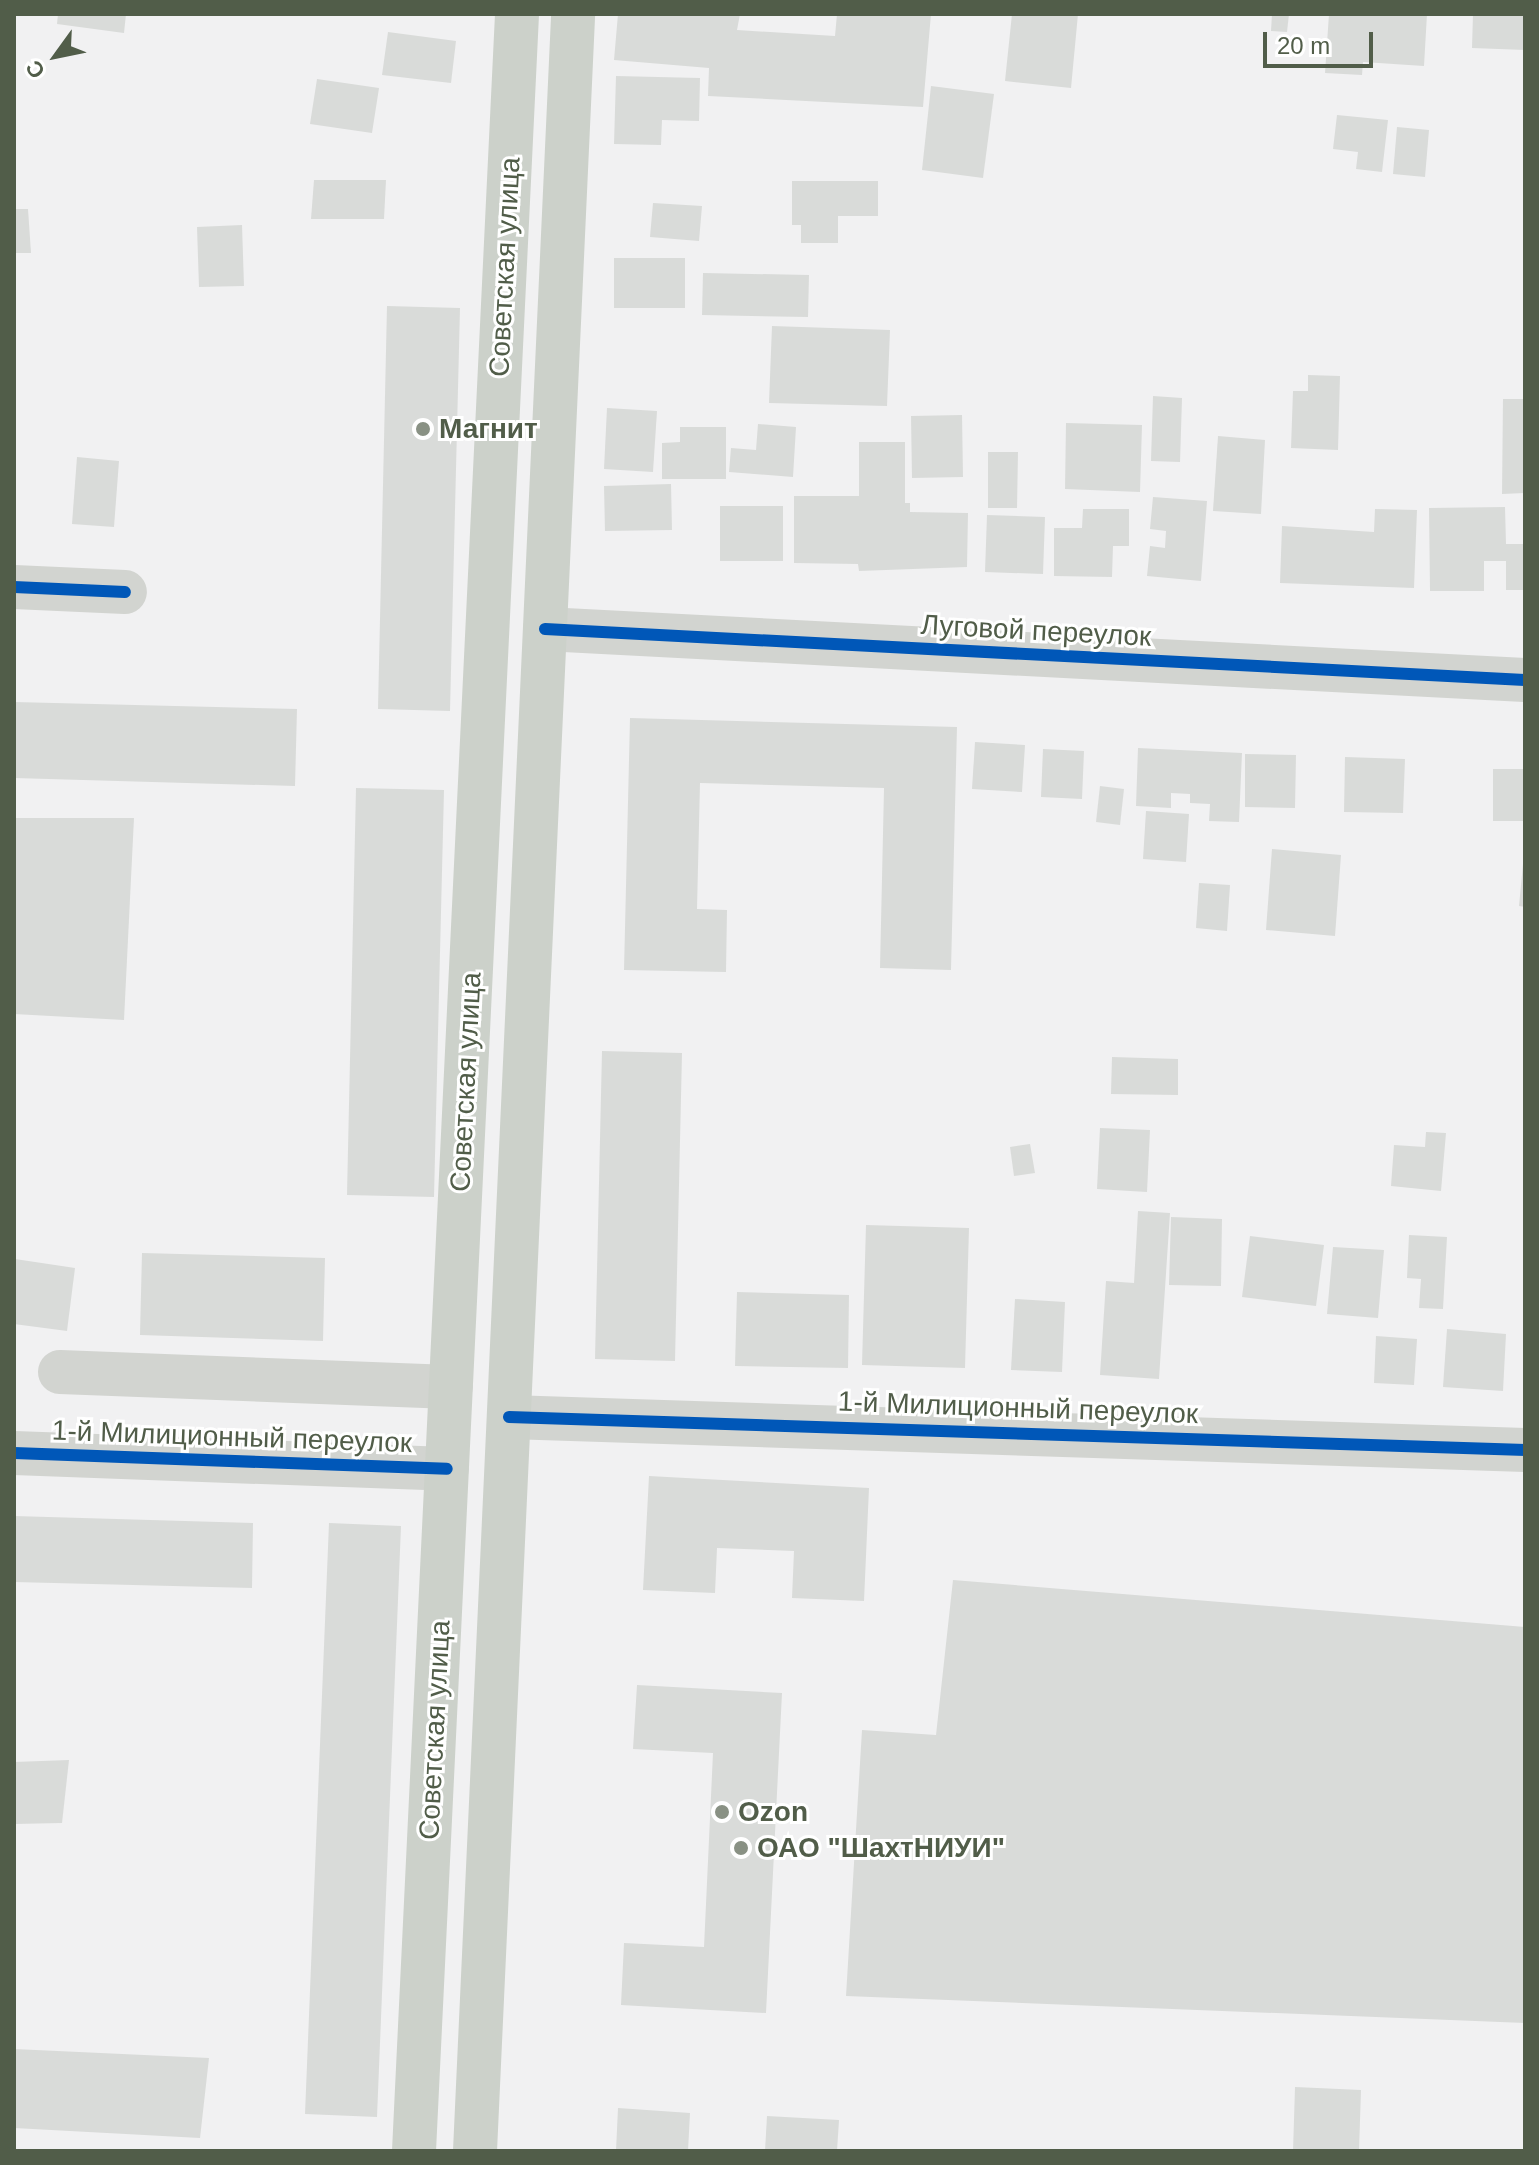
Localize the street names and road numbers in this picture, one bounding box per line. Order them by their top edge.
street label: Советская улица [482,156,528,378]
street label: Луговой переулок [920,608,1152,654]
street label: Советская улица [443,971,489,1193]
street label: 1-й Милиционный переулок [837,1385,1199,1431]
street label: 1-й Милиционный переулок [51,1414,413,1460]
street label: Советская улица [412,1619,458,1841]

